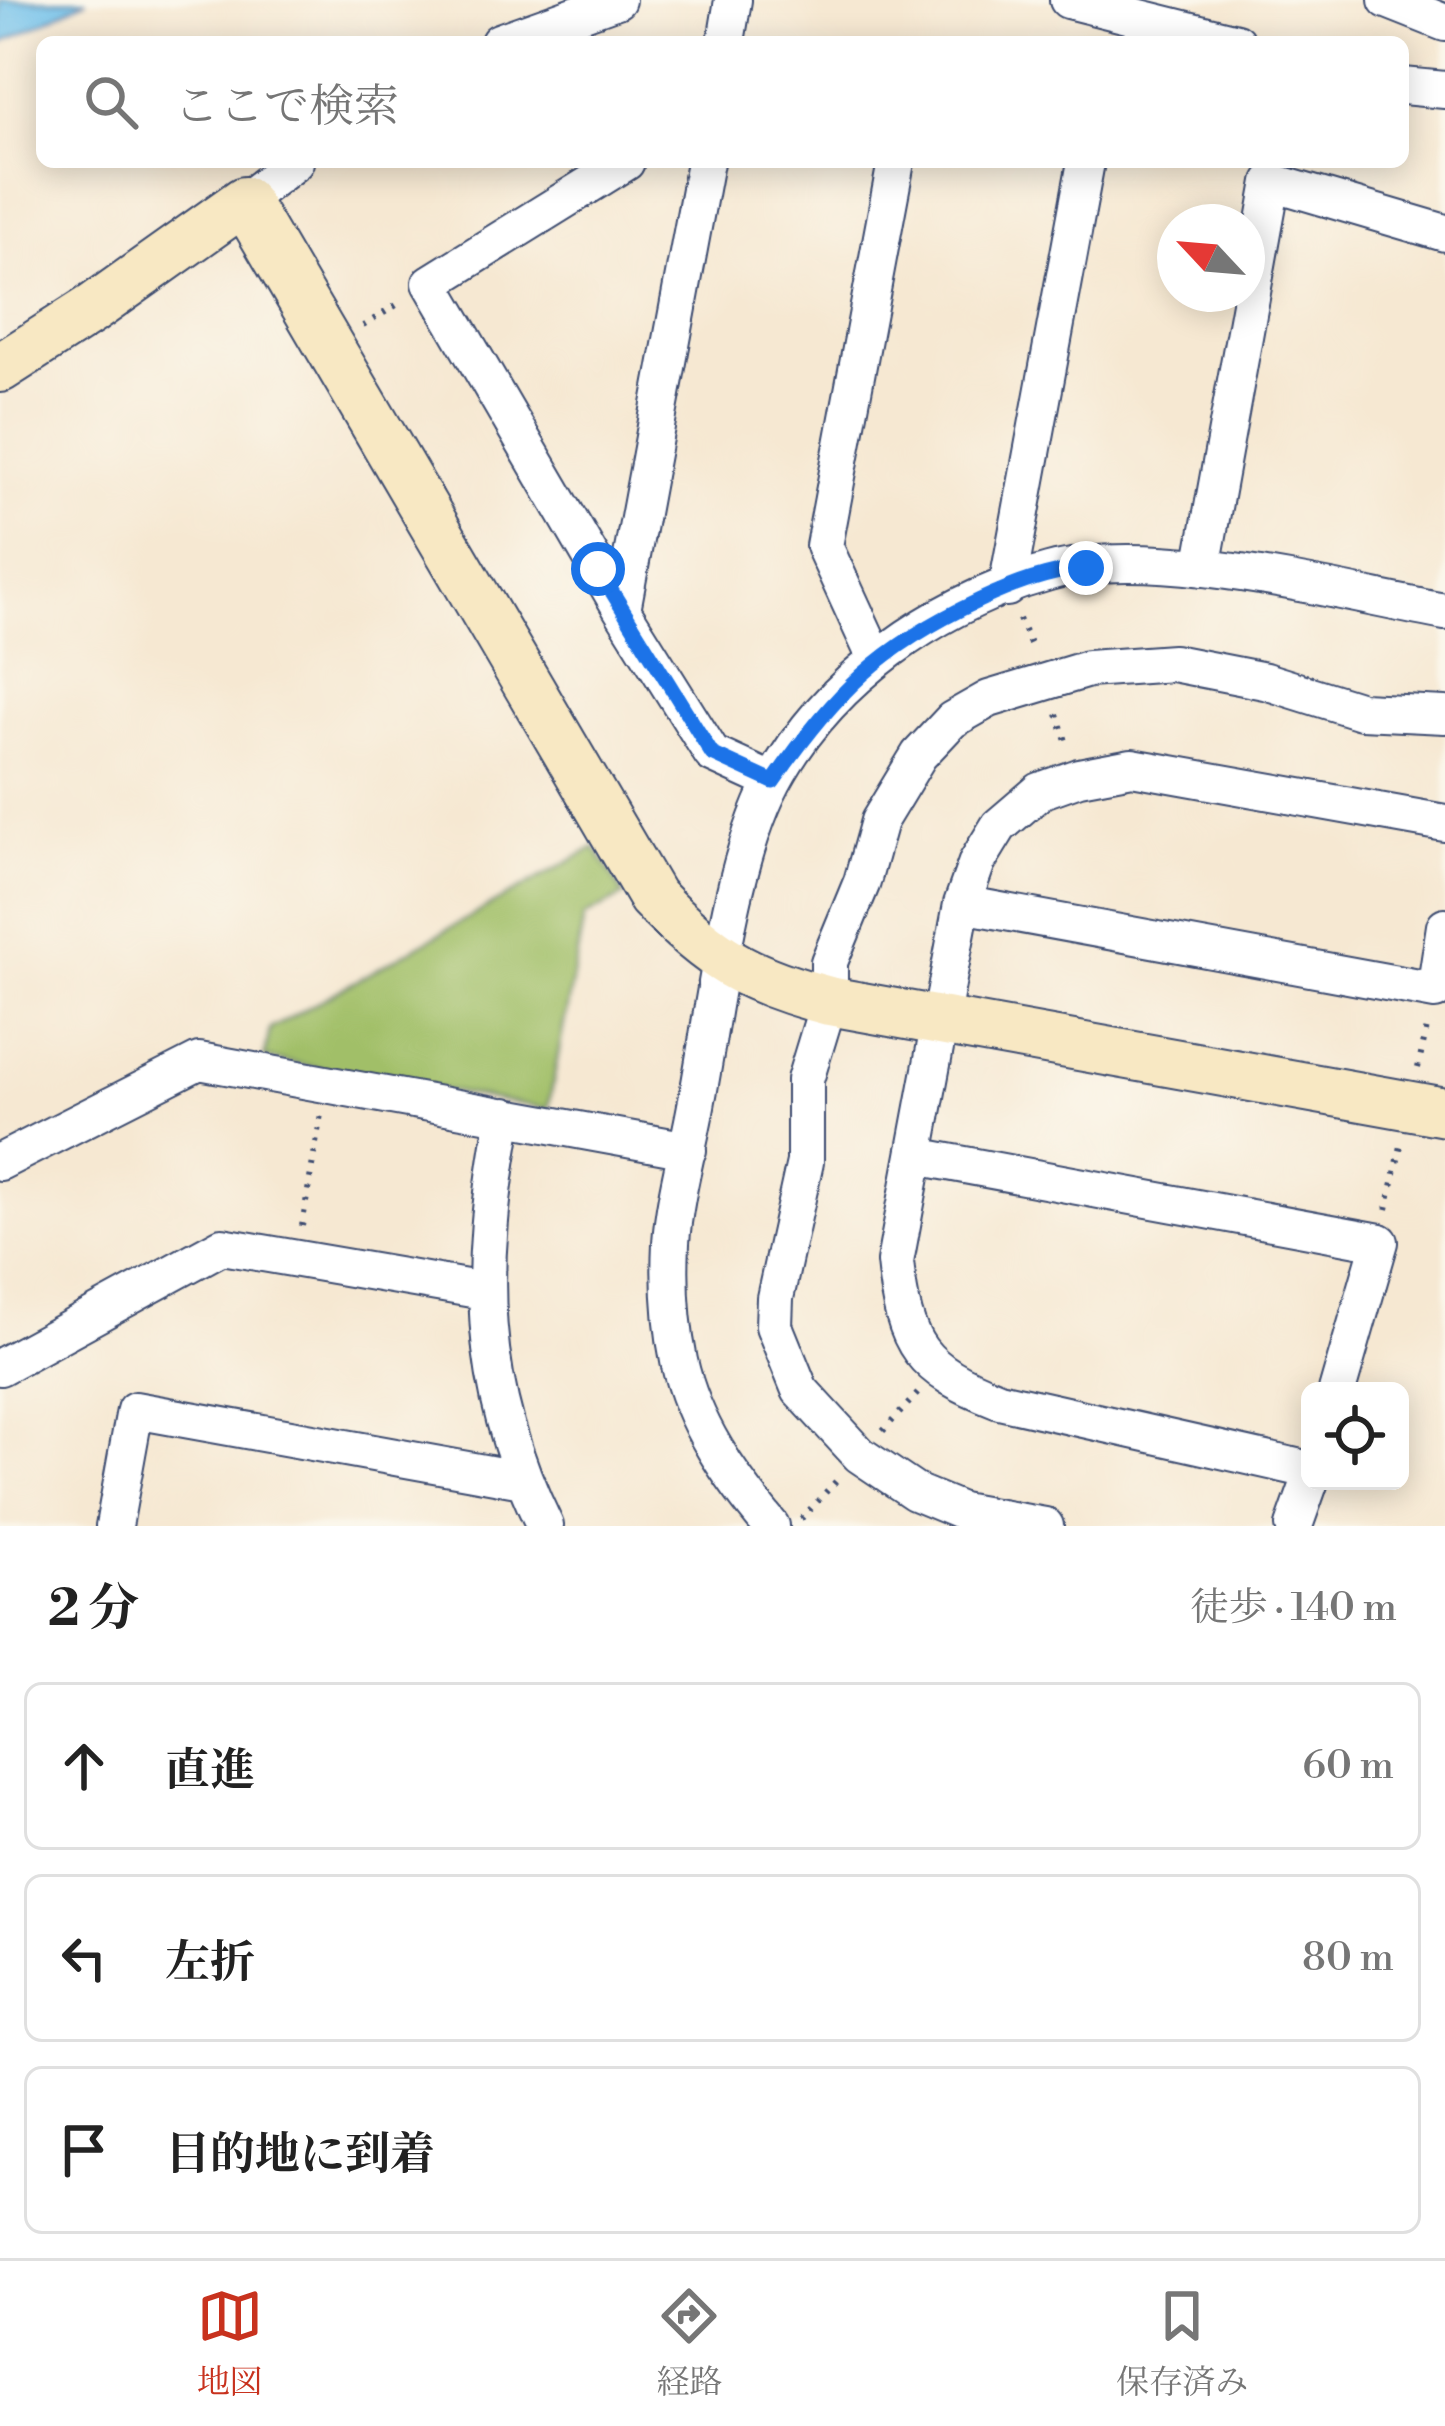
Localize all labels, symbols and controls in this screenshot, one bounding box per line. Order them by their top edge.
search box [36,36,1409,168]
icon: search [78,69,144,135]
text: ここで検索 [174,79,399,136]
north arrow [1157,204,1265,312]
route end [1059,541,1113,595]
route start [571,542,625,596]
map controls [1301,1382,1409,1490]
button: locate [1301,1382,1409,1490]
text: 2 分 [48,1578,139,1642]
text: 徒歩 · 140 m [1190,1584,1397,1633]
icon: ahead [51,1733,117,1799]
text: 60 m [1302,1742,1394,1791]
text: 直進 [165,1743,255,1800]
icon: left [51,1925,117,1991]
text: 80 m [1302,1934,1394,1983]
text: 左折 [165,1935,255,1992]
icon: arrive [51,2117,117,2183]
text: 目的地に到着 [165,2127,435,2184]
tab: 地図 [197,2283,263,2404]
tab: 経路 [656,2283,722,2404]
tab: 保存済み [1116,2283,1248,2404]

